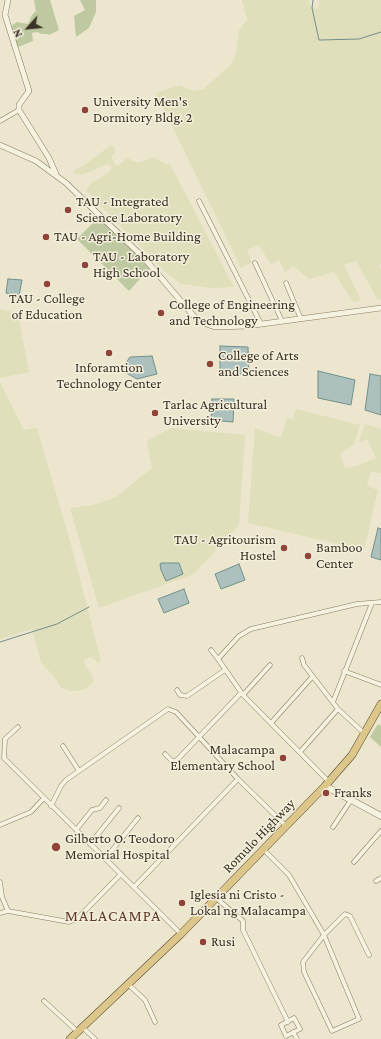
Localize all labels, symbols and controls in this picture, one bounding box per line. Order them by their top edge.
north arrow [8,8,48,48]
text: N [10,27,24,40]
place label: University Men's Dormitory Bldg. 2 [93,94,192,126]
marker: University Men's Dormitory Bldg. 2 [80,105,90,115]
place label: TAU - Integrated Science Laboratory [76,194,182,226]
marker: TAU - Integrated Science Laboratory [63,205,73,215]
place label: TAU - Agri-Home Building [54,229,201,245]
marker: TAU - Agri-Home Building [41,232,51,242]
place label: TAU - Laboratory High School [93,249,189,282]
marker: TAU - Laboratory High School [80,260,90,270]
marker: TAU - College of Education [42,279,52,289]
place label: TAU - College of Education [9,291,85,324]
place label: College of Engineering and Technology [169,297,295,330]
marker: College of Engineering and Technology [156,308,166,318]
marker: Inforamtion Technology Center [104,348,114,358]
place label: College of Arts and Sciences [218,348,299,380]
marker: College of Arts and Sciences [205,359,215,369]
place label: Inforamtion Technology Center [57,360,161,392]
place label: Tarlac Agricultural University [163,397,267,430]
marker: Tarlac Agricultural University [150,408,160,418]
place label: TAU - Agritourism Hostel [174,532,276,564]
place label: Bamboo Center [316,540,362,572]
marker: TAU - Agritourism Hostel [279,543,289,553]
marker: Bamboo Center [303,551,313,561]
place label: Malacampa Elementary School [170,742,275,774]
marker: Malacampa Elementary School [278,753,288,763]
place label: Franks [334,785,372,801]
marker: Franks [321,788,331,798]
street label: Romulo Highway [219,795,299,877]
place label: Gilberto O. Teodoro Memorial Hospital [65,831,175,864]
marker: Gilberto O. Teodoro Memorial Hospital [50,841,62,853]
place label: Iglesia ni Cristo - Lokal ng Malacampa [190,887,306,920]
marker: Iglesia ni Cristo - Lokal ng Malacampa [177,898,187,908]
district label: MALACAMPA [65,906,161,926]
place label: Rusi [211,934,235,950]
marker: Rusi [198,937,208,947]

